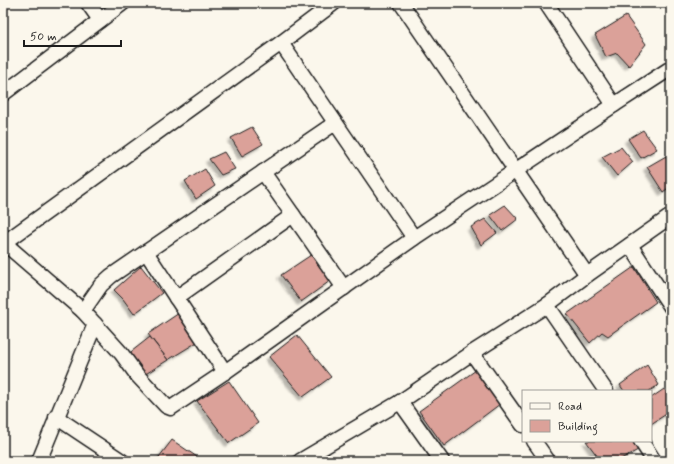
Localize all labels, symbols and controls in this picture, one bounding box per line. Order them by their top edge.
scale bar [24,22,121,48]
text: 50 m [30,29,57,45]
legend [522,390,652,442]
text: Road [558,399,582,415]
text: Building [558,419,598,436]

